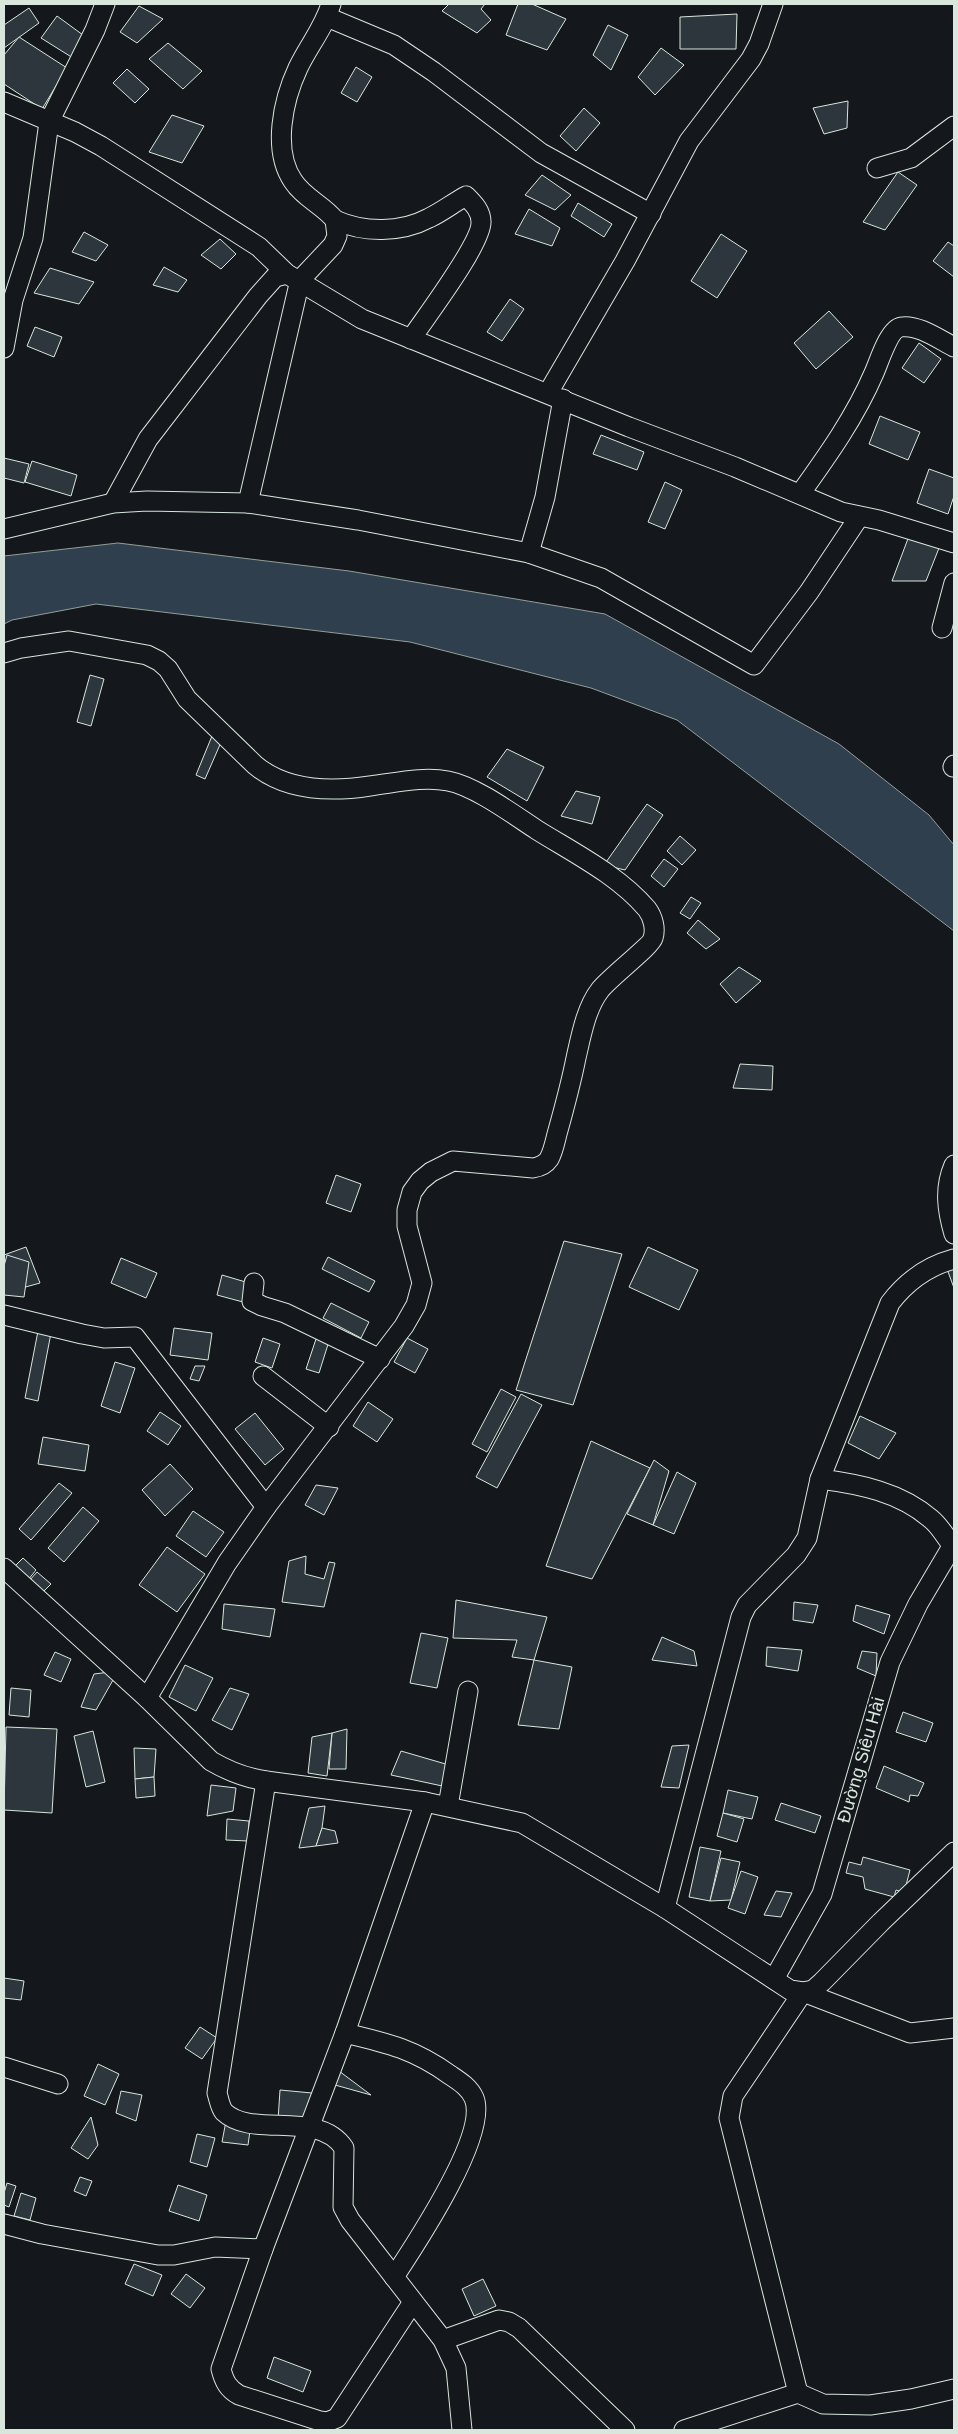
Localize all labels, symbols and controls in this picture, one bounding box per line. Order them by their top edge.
street label: Đường Siêu Hài [833,1695,889,1825]

